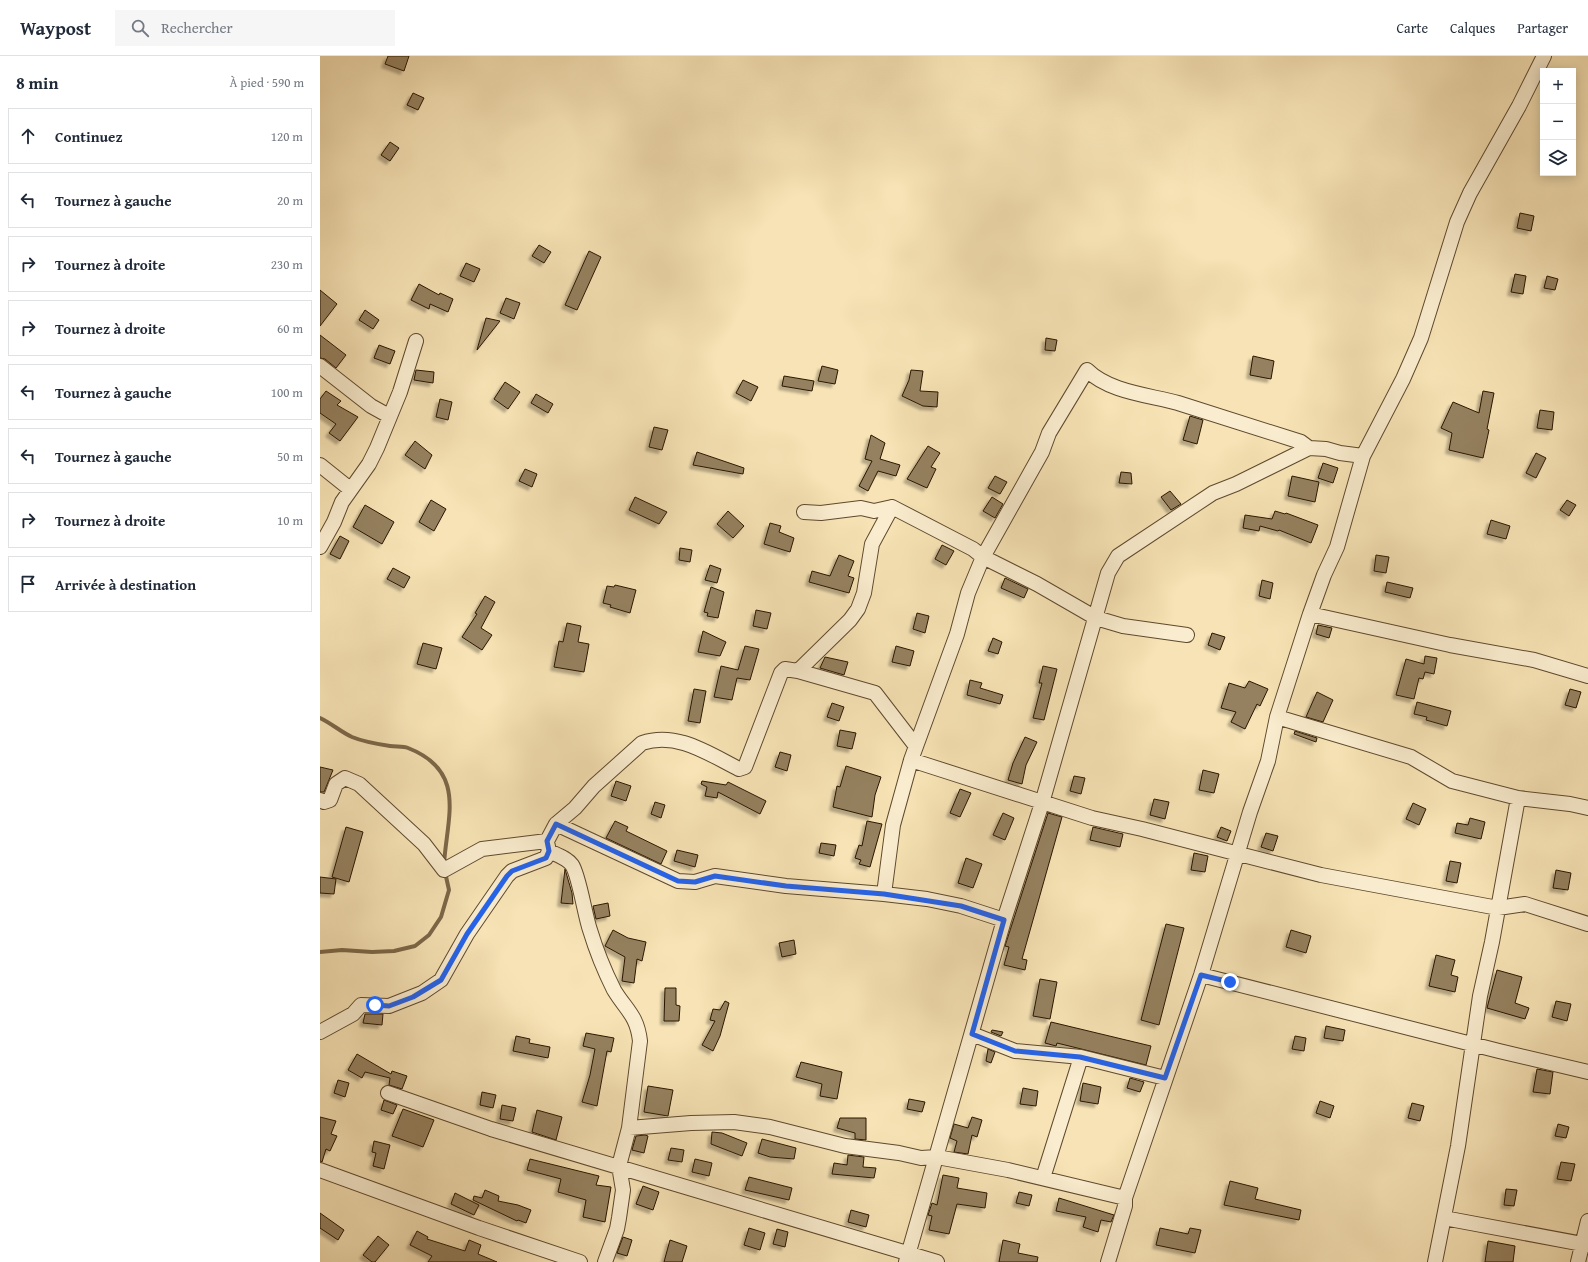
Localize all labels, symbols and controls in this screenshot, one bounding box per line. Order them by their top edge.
search box [115,10,395,46]
text: Waypost [20,14,91,42]
icon: search [129,17,151,39]
text: Rechercher [161,17,233,38]
text: Carte [1396,18,1428,38]
text: Calques [1450,18,1495,38]
text: Partager [1517,18,1568,38]
map controls [1540,68,1576,176]
button: + [1540,68,1576,104]
text: 8 min [16,70,58,95]
text: À pied · 590 m [229,73,304,92]
button: − [1540,104,1576,140]
icon: ahead [17,125,39,147]
text: Continuez [55,126,123,147]
text: 120 m [271,127,303,146]
button: layers [1540,140,1576,176]
icon: left [17,189,39,211]
text: Tournez à gauche [55,190,172,211]
text: 20 m [277,191,303,210]
icon: right [17,253,39,275]
text: Tournez à droite [55,254,165,275]
text: 230 m [271,255,303,274]
icon: right [17,317,39,339]
text: Tournez à droite [55,318,165,339]
text: 60 m [277,319,303,338]
icon: left [17,381,39,403]
text: Tournez à gauche [55,382,172,403]
text: 100 m [271,383,303,402]
icon: left [17,445,39,467]
text: Tournez à gauche [55,446,172,467]
text: 50 m [277,447,303,466]
icon: right [17,509,39,531]
text: Tournez à droite [55,510,165,531]
text: 10 m [277,511,303,530]
icon: arrive [17,573,39,595]
text: Arrivée à destination [55,574,196,595]
route end [1221,973,1239,991]
route start [366,996,384,1014]

